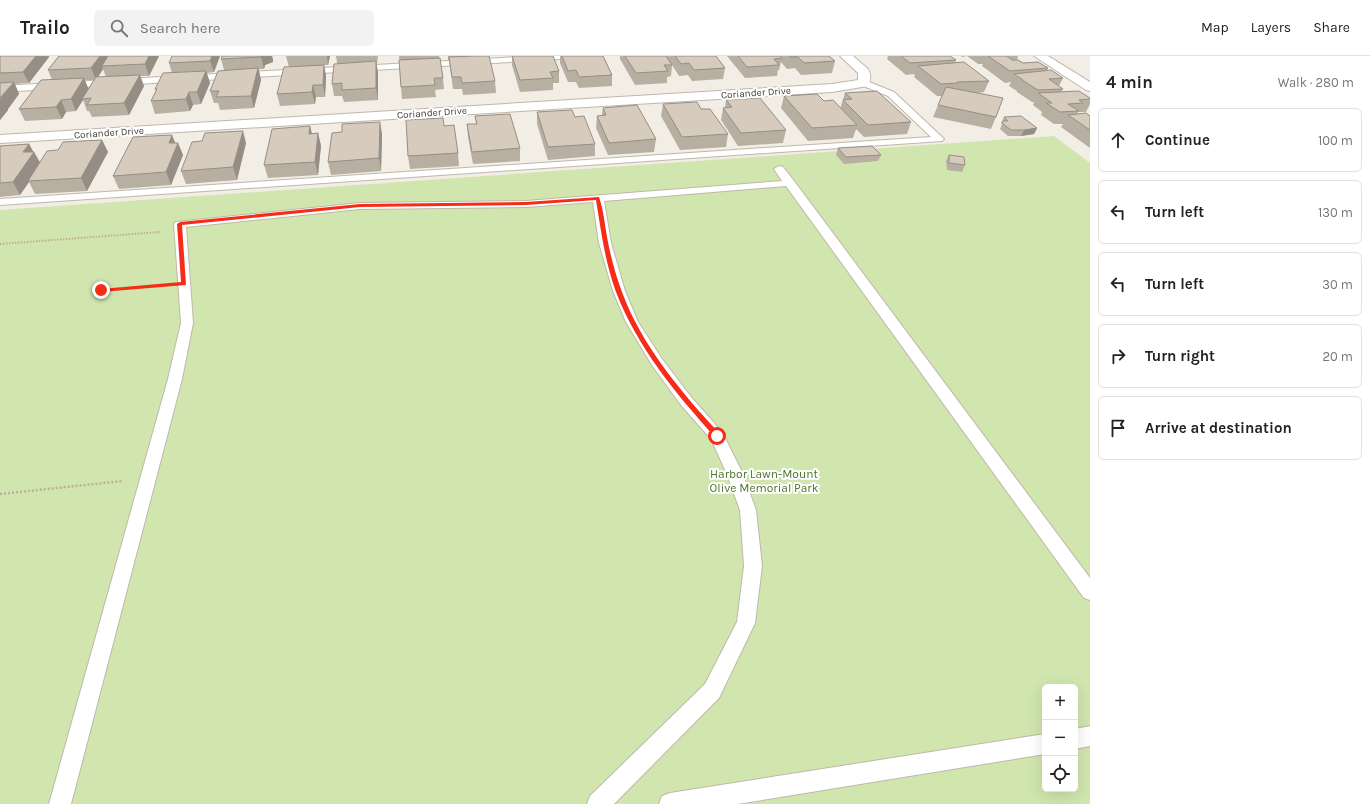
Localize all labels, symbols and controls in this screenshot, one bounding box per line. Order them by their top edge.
search box [94,10,374,46]
text: Trailo [20,17,70,39]
icon: search [108,17,130,39]
text: Search here [140,19,221,37]
text: Map [1201,19,1229,36]
text: Layers [1251,19,1291,36]
text: Share [1313,19,1350,36]
text: 4 min [1106,72,1153,92]
text: Walk · 280 m [1278,75,1354,90]
street label: Coriander Drive [721,85,791,101]
street label: Coriander Drive [397,105,467,121]
street label: Coriander Drive [74,125,144,141]
icon: ahead [1107,129,1129,151]
text: Continue [1145,131,1210,149]
text: 100 m [1318,133,1353,148]
icon: left [1107,201,1129,223]
text: Turn left [1145,203,1204,221]
text: 130 m [1318,205,1353,220]
icon: left [1107,273,1129,295]
text: Turn left [1145,275,1204,293]
text: 30 m [1322,277,1353,292]
route end [92,281,110,299]
icon: right [1107,345,1129,367]
text: Turn right [1145,347,1215,365]
text: 20 m [1323,349,1353,364]
icon: arrive [1107,417,1129,439]
text: Arrive at destination [1145,419,1292,437]
route start [708,427,726,445]
park label: Harbor Lawn-Mount Olive Memorial Park [710,467,819,495]
map controls [1042,684,1078,792]
button: + [1042,684,1078,720]
button: − [1042,720,1078,756]
button: locate [1042,756,1078,792]

